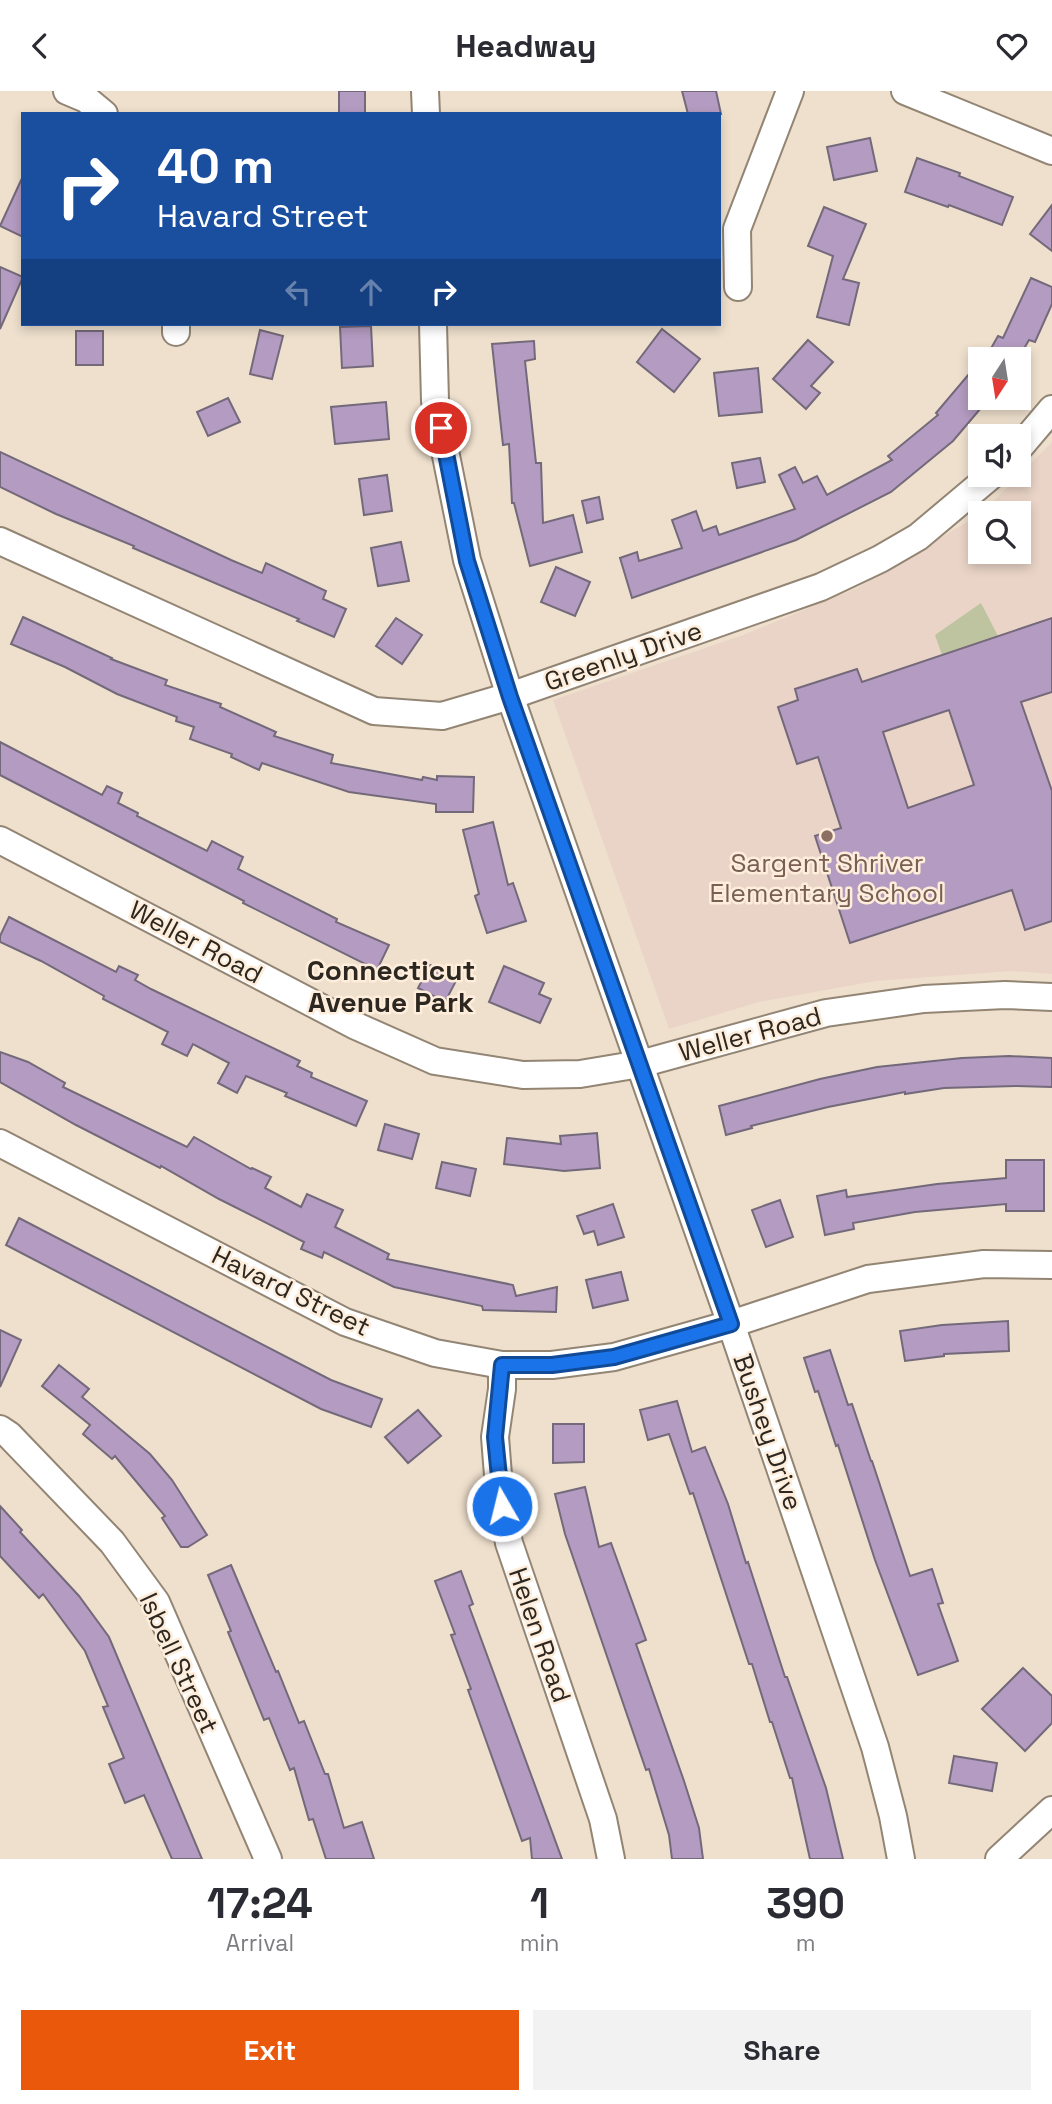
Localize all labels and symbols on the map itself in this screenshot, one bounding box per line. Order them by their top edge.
north arrow [968,347,1031,409]
pin [411,398,471,458]
street label: Greenly Drive [540,613,706,699]
marker: Sargent Shriver Elementary School [819,828,835,844]
place label: Sargent Shriver Elementary School [710,846,944,910]
street label: Weller Road [123,893,269,991]
district label: Connecticut Avenue Park [307,952,475,1020]
street label: Weller Road [675,999,825,1069]
street label: Havard Street [206,1238,376,1344]
street label: Bushey Drive [725,1349,811,1515]
position arrow [465,1469,539,1543]
street label: Helen Road [501,1563,579,1707]
street label: Isbell Street [132,1587,226,1739]

